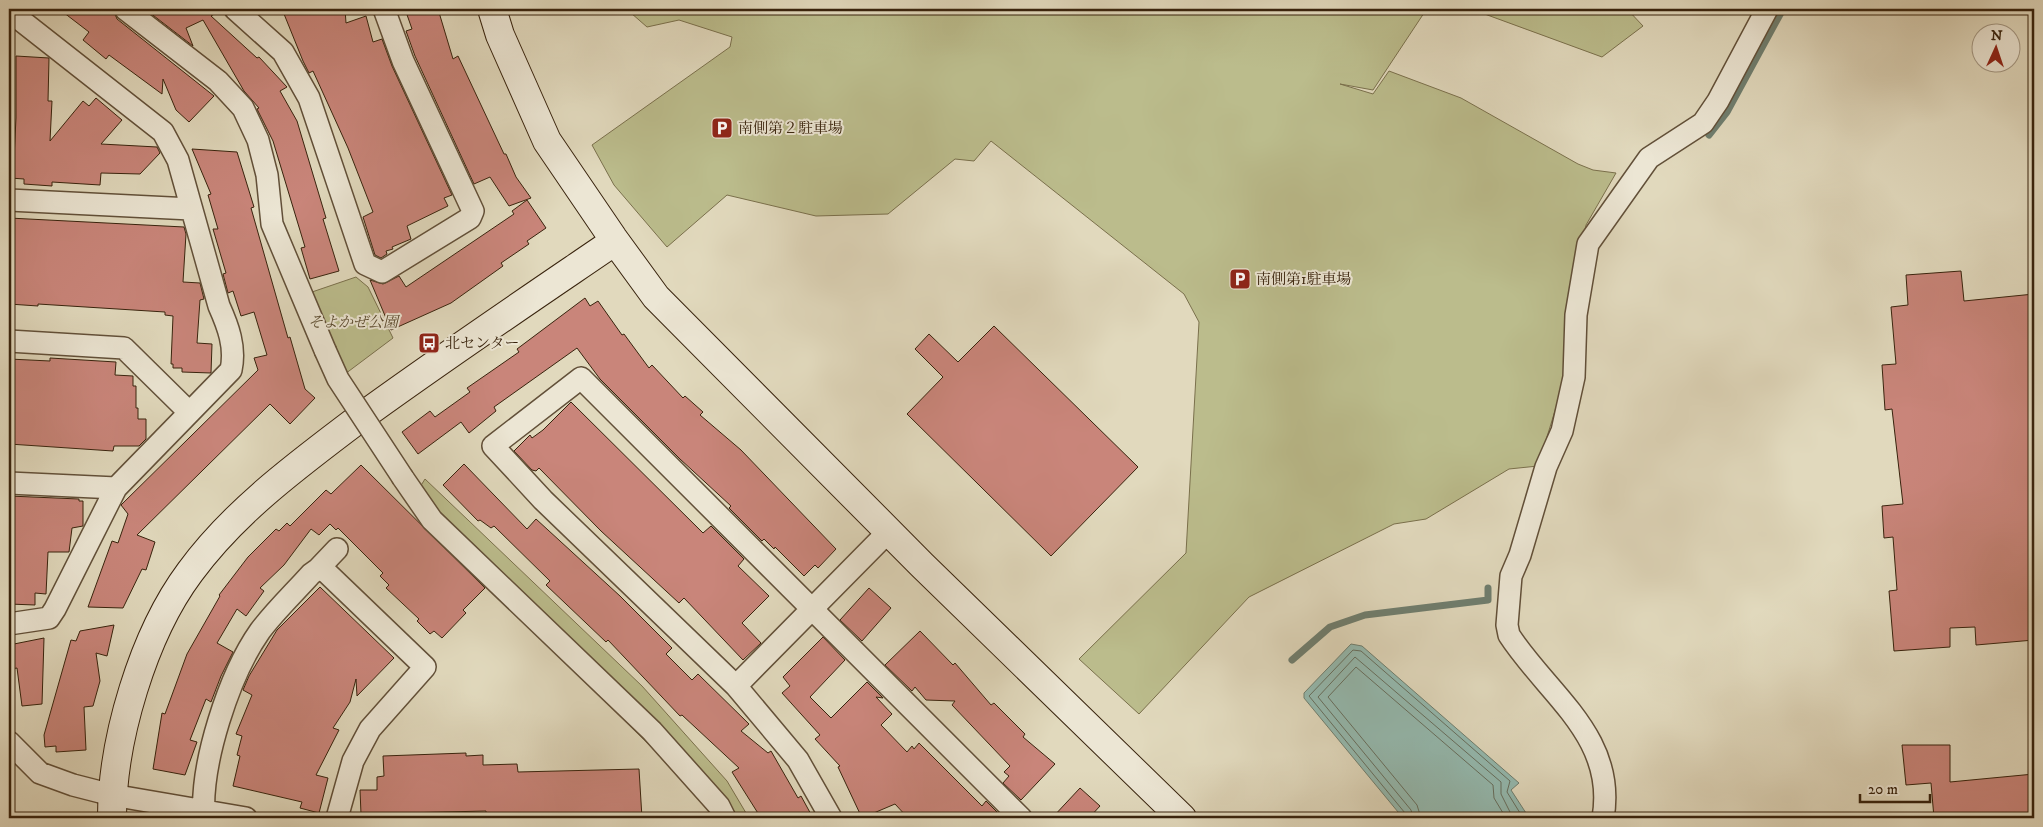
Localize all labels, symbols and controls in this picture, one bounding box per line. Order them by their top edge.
north arrow [1970,22,2020,72]
text: N [1990,27,2003,45]
parking icon: 南側第２駐車場 [710,116,734,140]
place label: 南側第２駐車場 [738,119,843,138]
parking icon: 南側第1駐車場 [1228,267,1252,291]
place label: 南側第1駐車場 [1256,270,1352,289]
park label: そよかぜ公園 [308,313,401,332]
bus stop icon: 北センター [417,331,441,355]
place label: 北センター [445,334,519,353]
scale bar [1860,772,1930,804]
text: 20 m [1868,780,1898,799]

